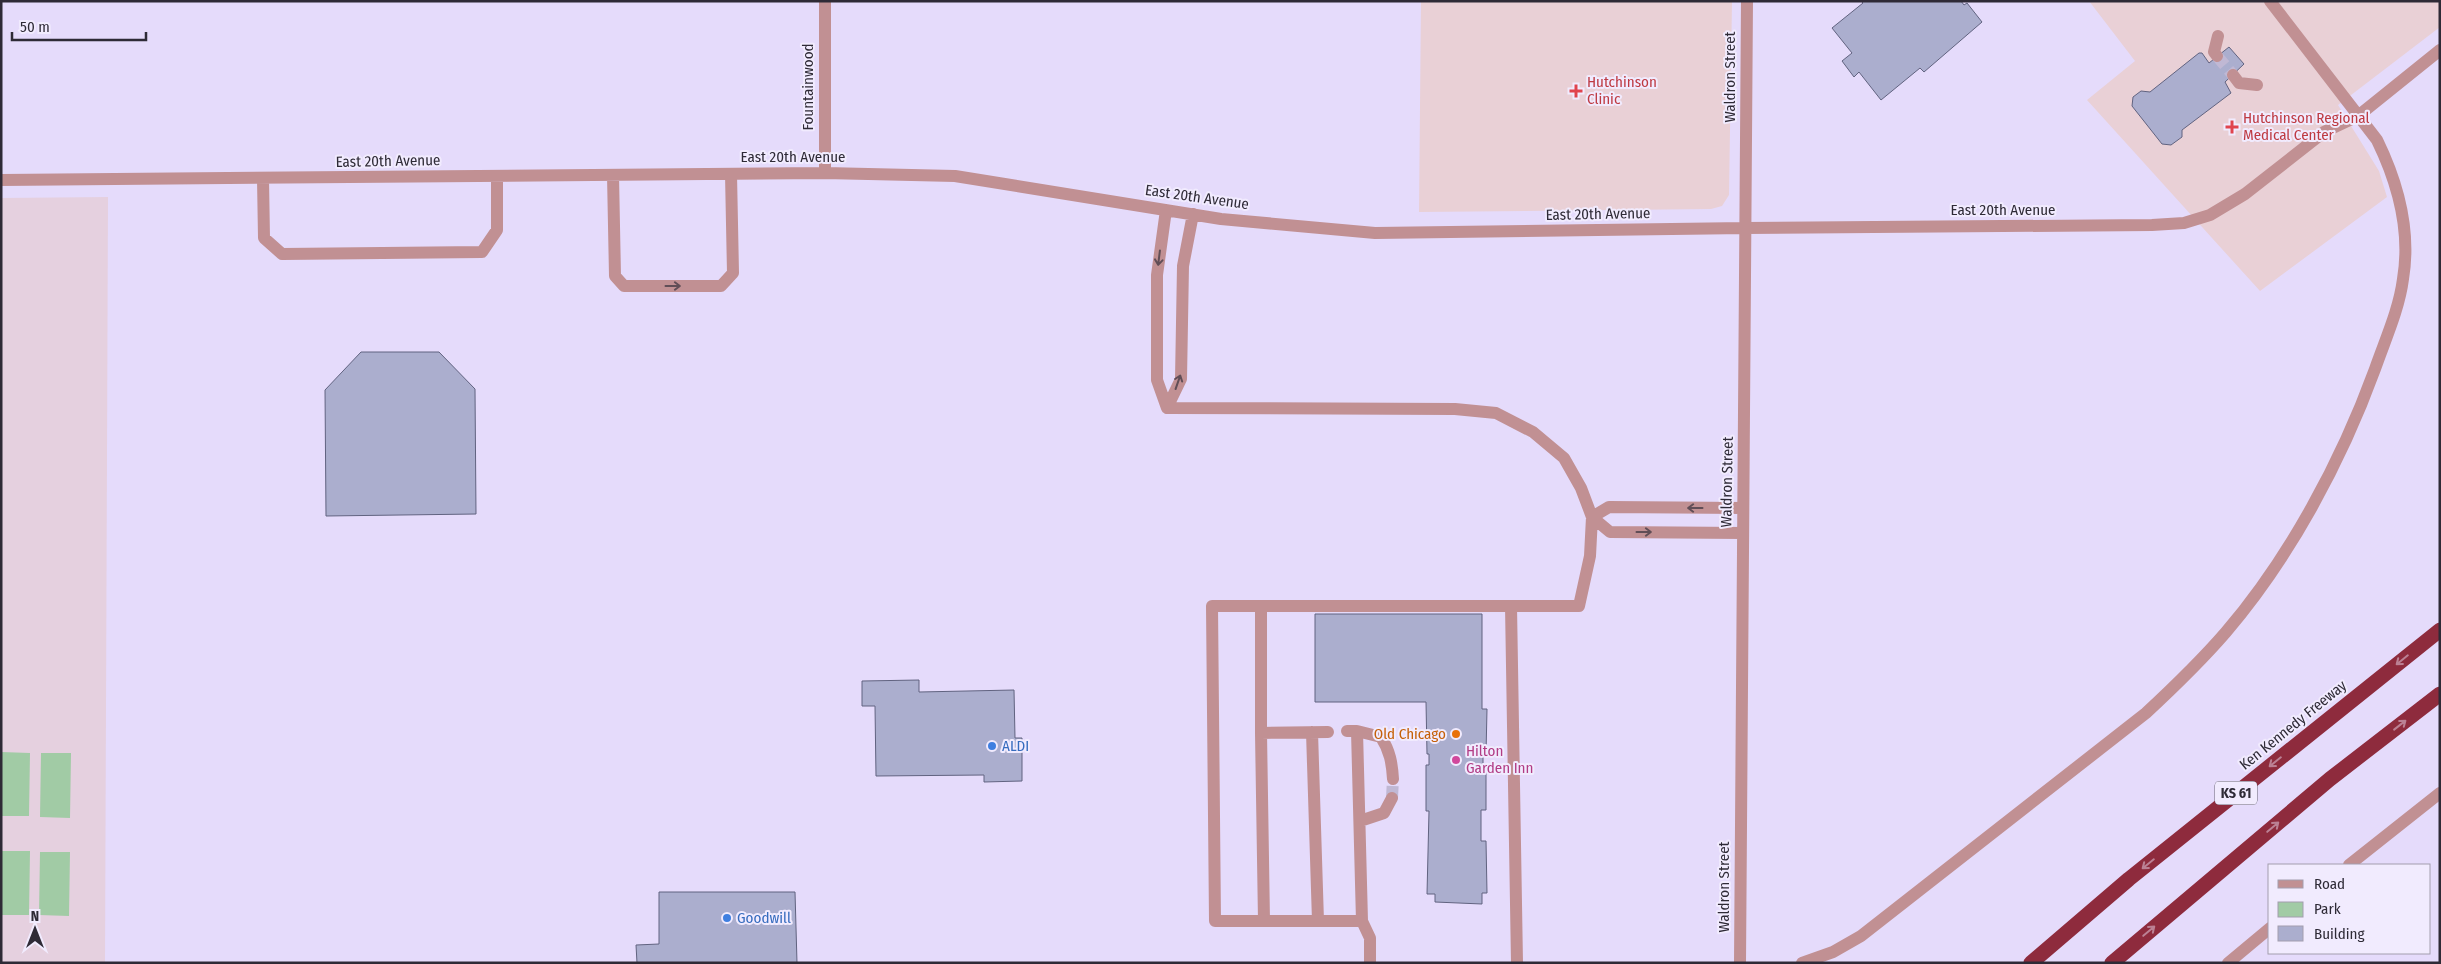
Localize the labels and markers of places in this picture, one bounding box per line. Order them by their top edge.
place label: Hutchinson Clinic [1587,73,1657,108]
marker: Hutchinson Clinic [1569,84,1583,98]
place label: Hutchinson Regional Medical Center [2243,109,2370,144]
marker: Hutchinson Regional Medical Center [2225,120,2239,134]
place label: Old Chicago [1374,725,1446,743]
marker: Old Chicago [1450,728,1462,740]
place label: ALDI [1002,737,1029,755]
marker: ALDI [986,740,998,752]
place label: Hilton Garden Inn [1466,742,1533,777]
marker: Hilton Garden Inn [1450,754,1462,766]
place label: Goodwill [737,909,791,927]
marker: Goodwill [721,912,733,924]

